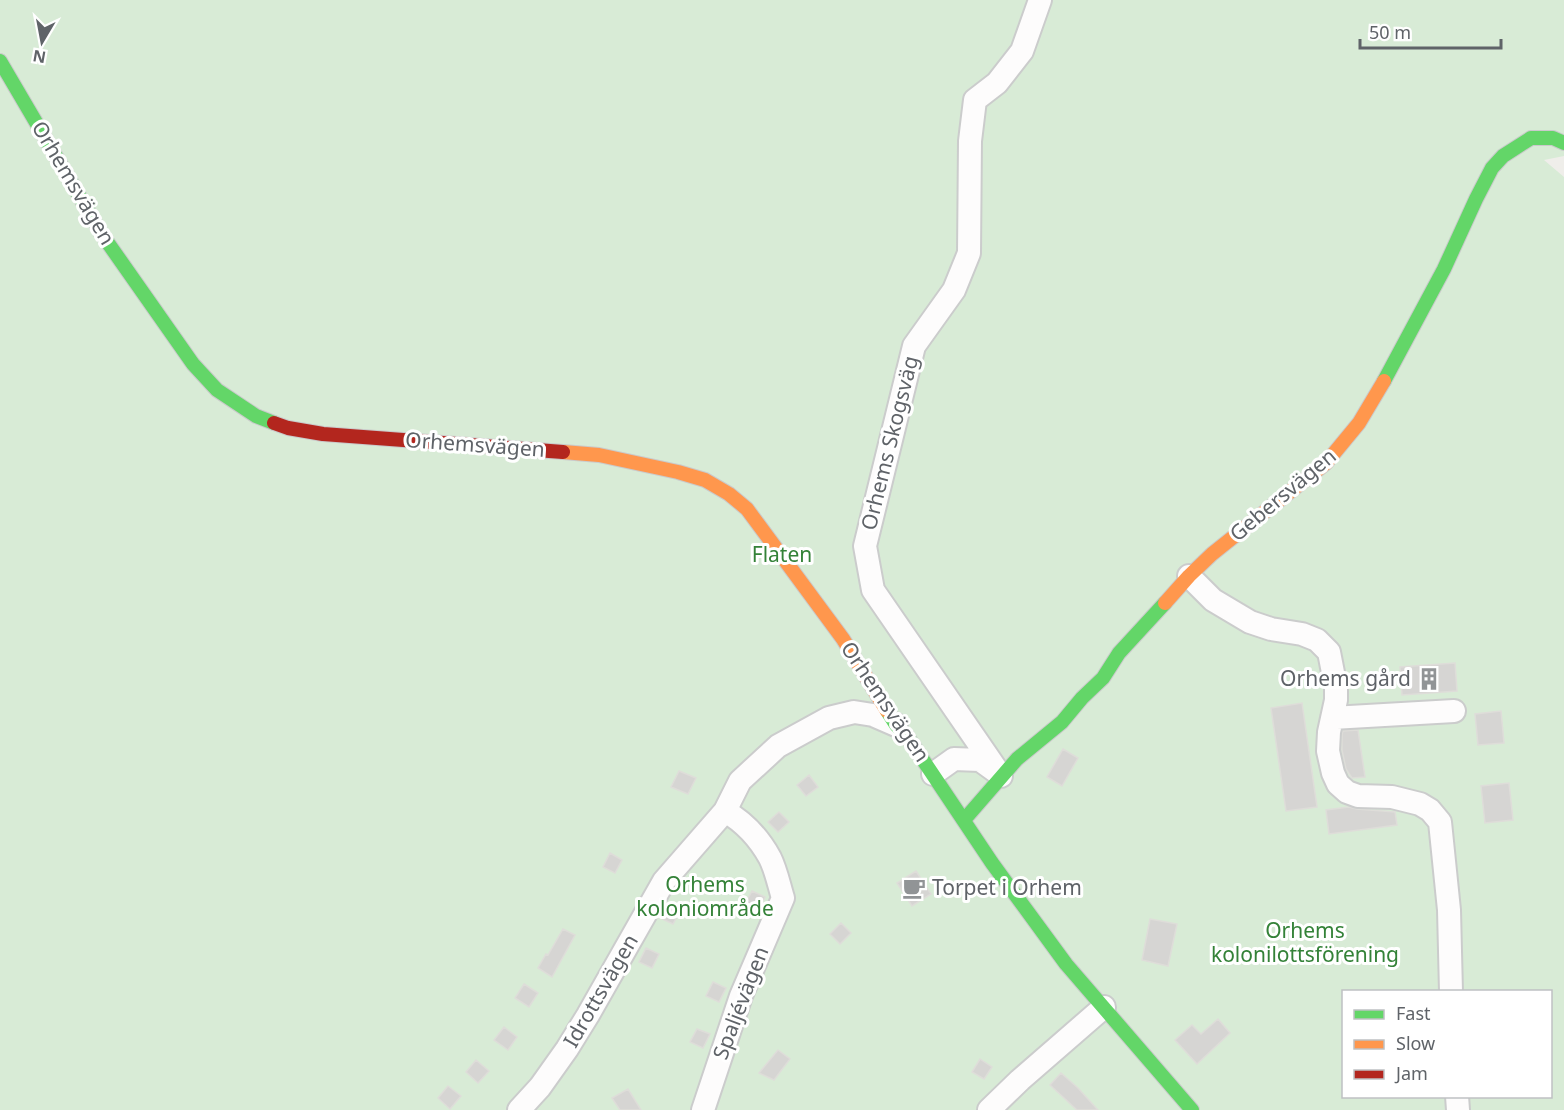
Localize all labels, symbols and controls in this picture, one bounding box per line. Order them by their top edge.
north arrow [12,12,72,72]
scale bar [1360,12,1501,50]
text: 50 m [1369,20,1411,44]
text: N [31,45,48,69]
street label: Orhemsvägen [26,115,122,250]
street label: Orhems Skogsväg [854,353,924,533]
street label: Orhemsvägen [404,425,546,463]
street label: Gebersvägen [1223,441,1341,547]
park label: Flaten [752,540,812,568]
street label: Orhemsvägen [835,636,937,767]
place label: Orhems gård [1280,664,1411,692]
building icon: Orhems gård [1416,666,1442,692]
park label: Orhems koloniområde [636,870,774,922]
place label: Torpet i Orhem [932,873,1082,901]
cafe icon: Torpet i Orhem [901,875,927,901]
park label: Orhems kolonilottsförening [1211,916,1399,968]
street label: Idrottsvägen [556,929,644,1052]
street label: Spaljévägen [706,942,774,1063]
legend [1342,990,1552,1098]
text: Fast [1396,1001,1431,1025]
text: Slow [1396,1031,1435,1055]
text: Jam [1394,1061,1428,1085]

